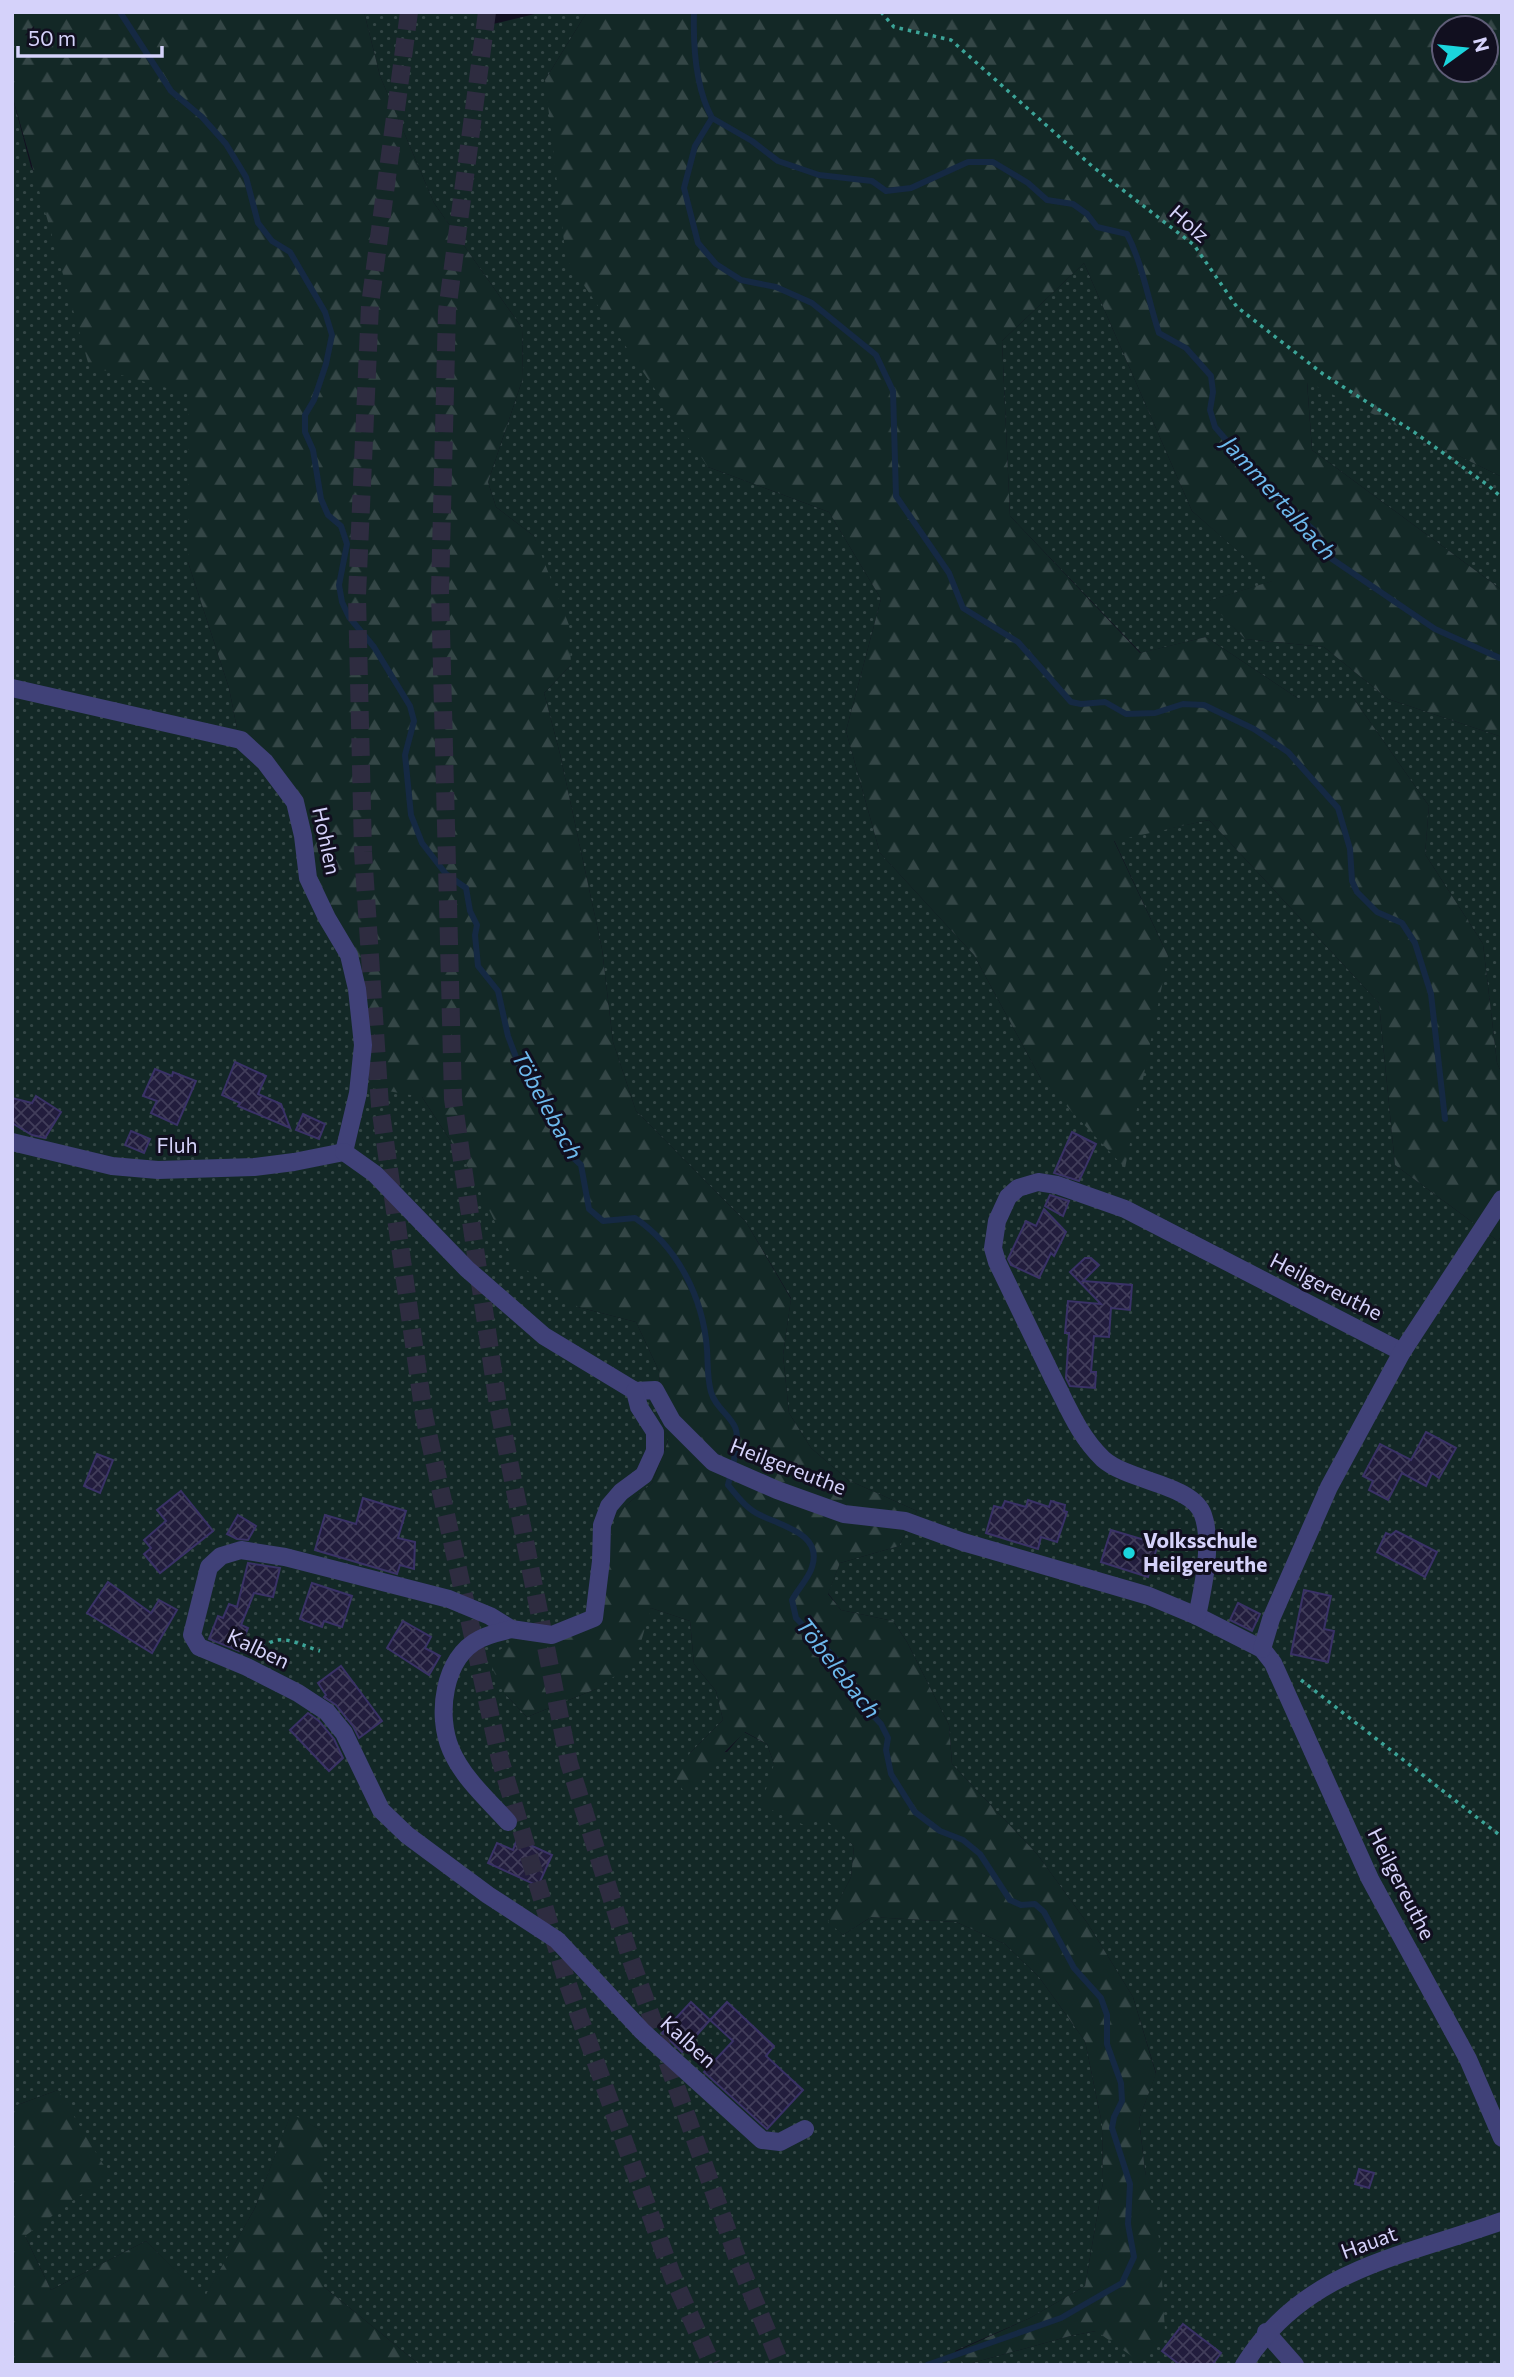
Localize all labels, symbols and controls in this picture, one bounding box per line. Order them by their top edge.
scale bar [18,14,161,58]
north arrow [1430,14,1500,84]
text: 50 m [28,25,76,50]
text: N [1469,35,1495,54]
street label: Holz [1165,199,1215,247]
water label: Jammertalbach [1215,428,1343,565]
street label: Hohlen [308,804,347,877]
water label: Töbelebach [506,1045,589,1164]
street label: Fluh [156,1132,198,1157]
street label: Heilgereuthe [1266,1247,1387,1325]
street label: Heilgereuthe [727,1432,850,1499]
place label: Volksschule Heilgereuthe [1143,1527,1267,1576]
marker: Volksschule Heilgereuthe [1121,1545,1137,1561]
water label: Töbelebach [791,1611,887,1724]
street label: Kalben [223,1622,294,1673]
street label: Heilgereuthe [1363,1823,1441,1944]
street label: Kalben [656,2010,722,2072]
street label: Hauat [1337,2220,1400,2263]

